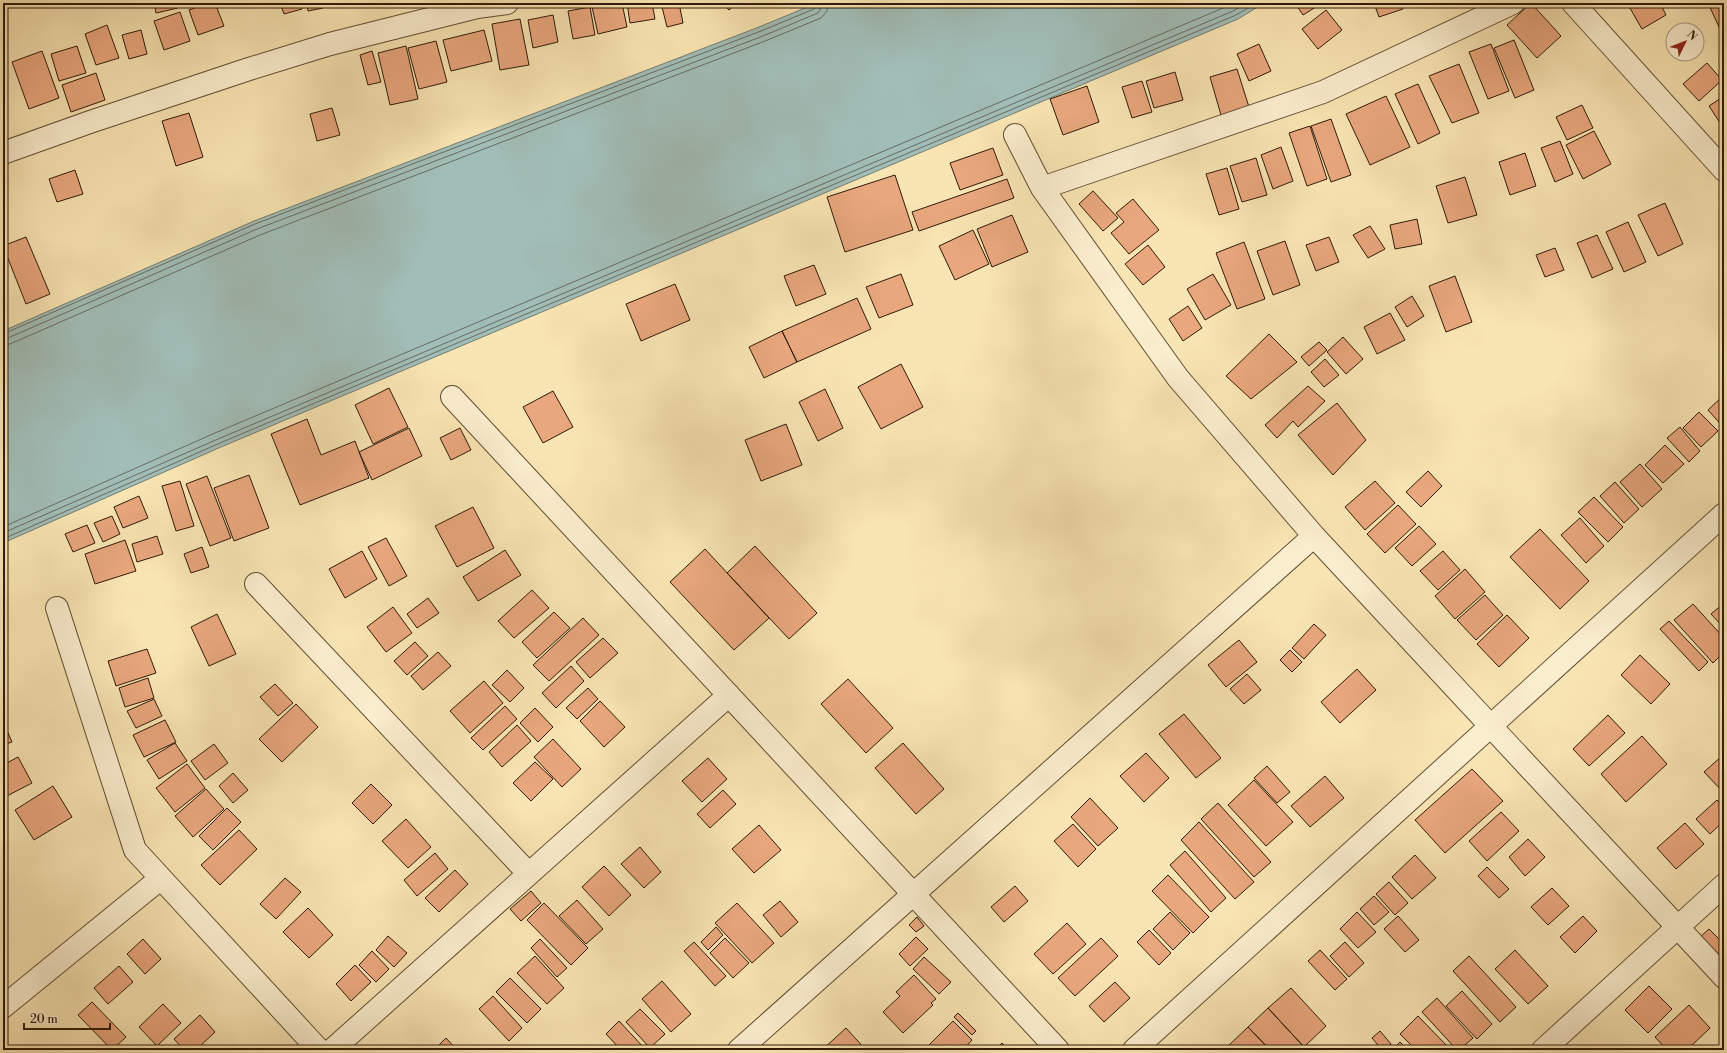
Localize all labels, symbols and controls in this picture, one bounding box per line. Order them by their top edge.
north arrow [1665,22,1705,62]
text: N [1683,28,1700,44]
scale bar [24,1005,110,1031]
text: 20 m [30,1012,58,1027]

